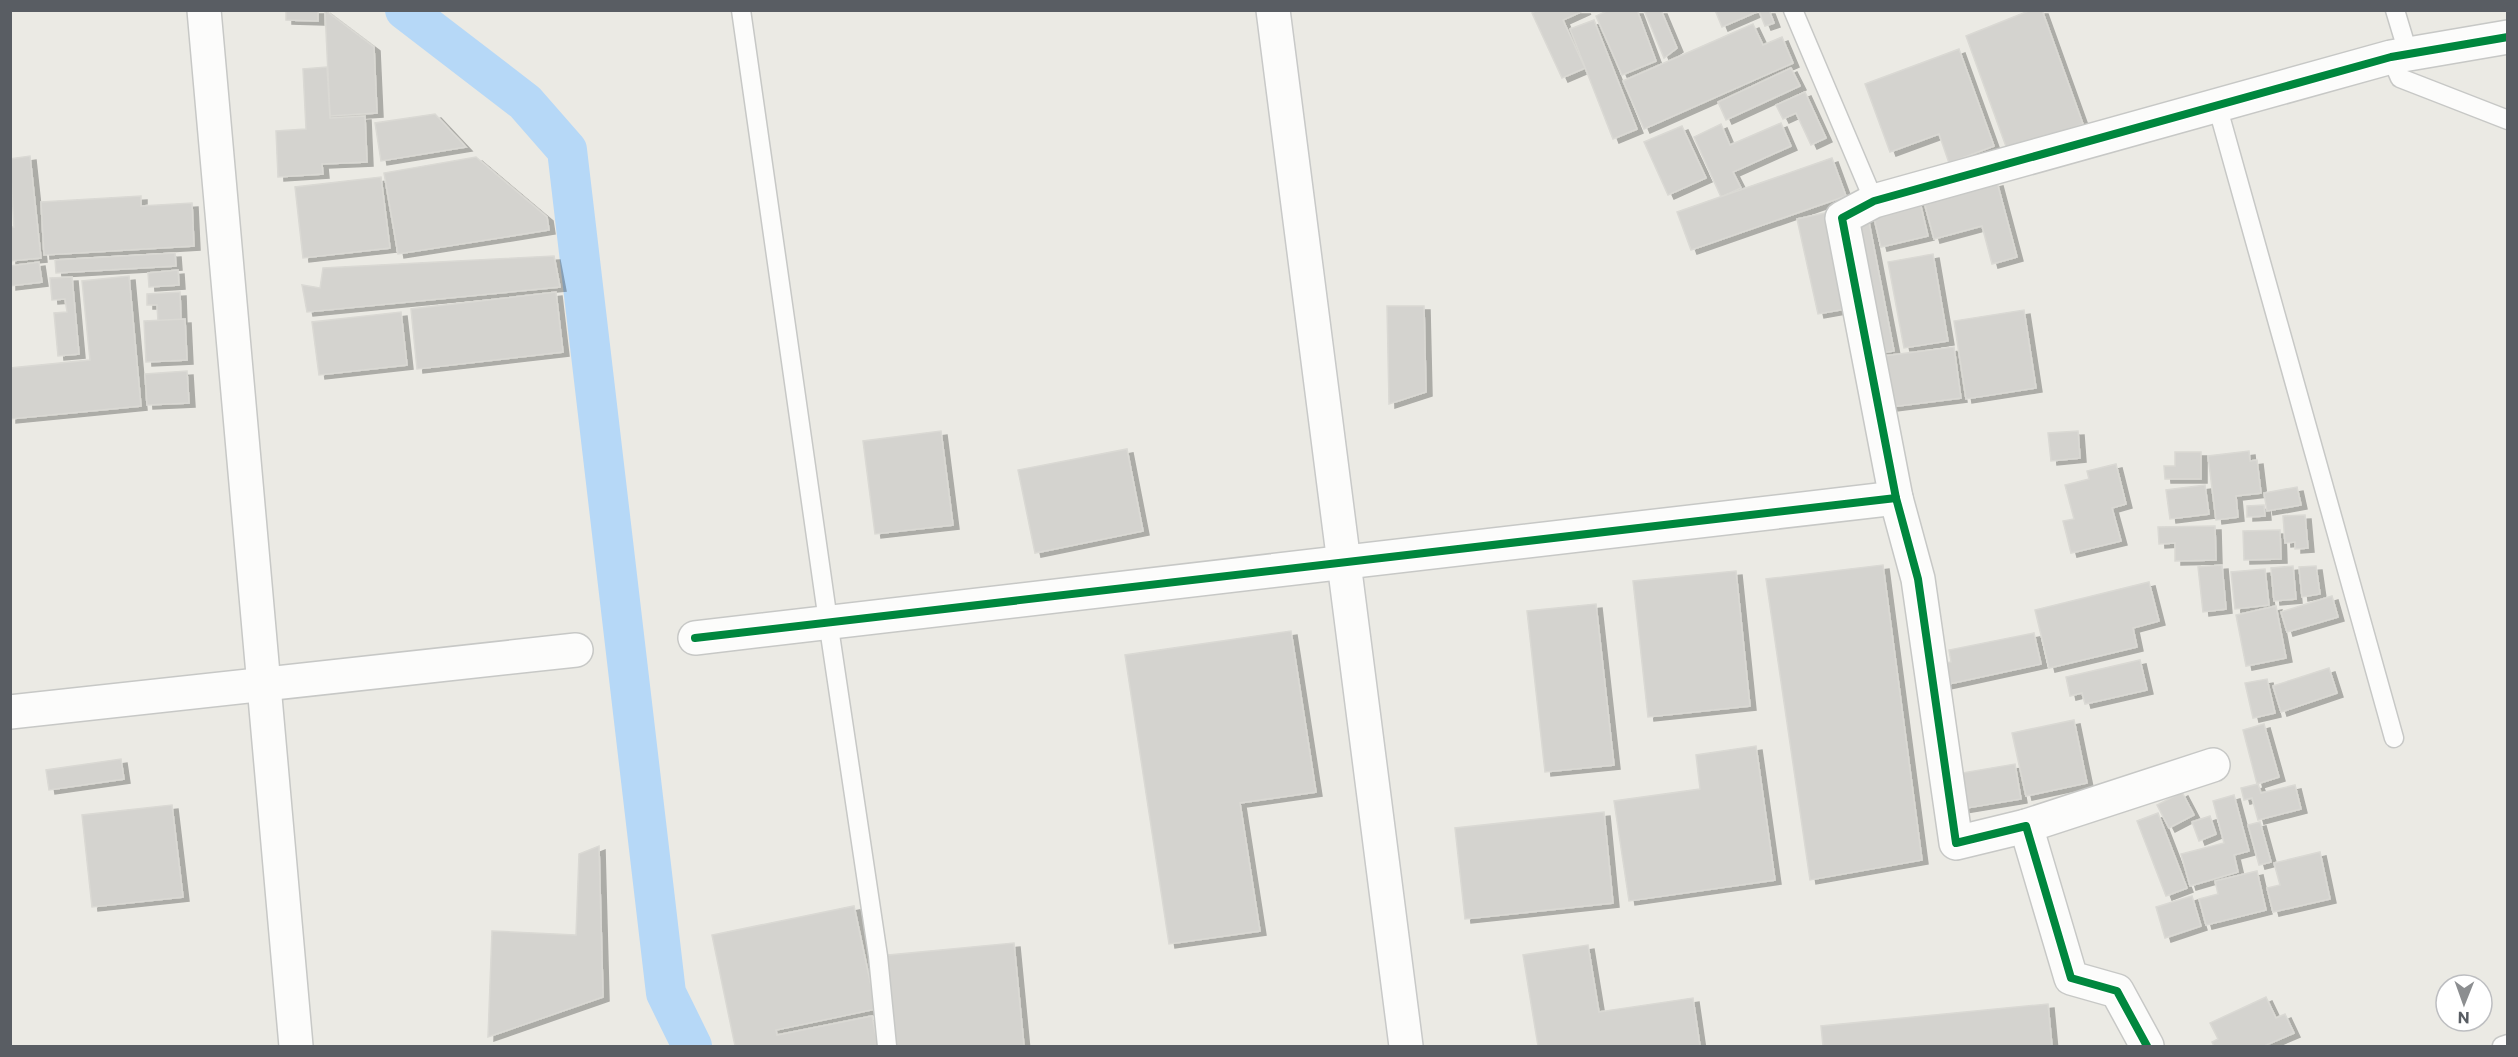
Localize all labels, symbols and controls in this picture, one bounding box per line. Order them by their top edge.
north arrow [2434,973,2494,1033]
text: N [2458,1009,2470,1028]

